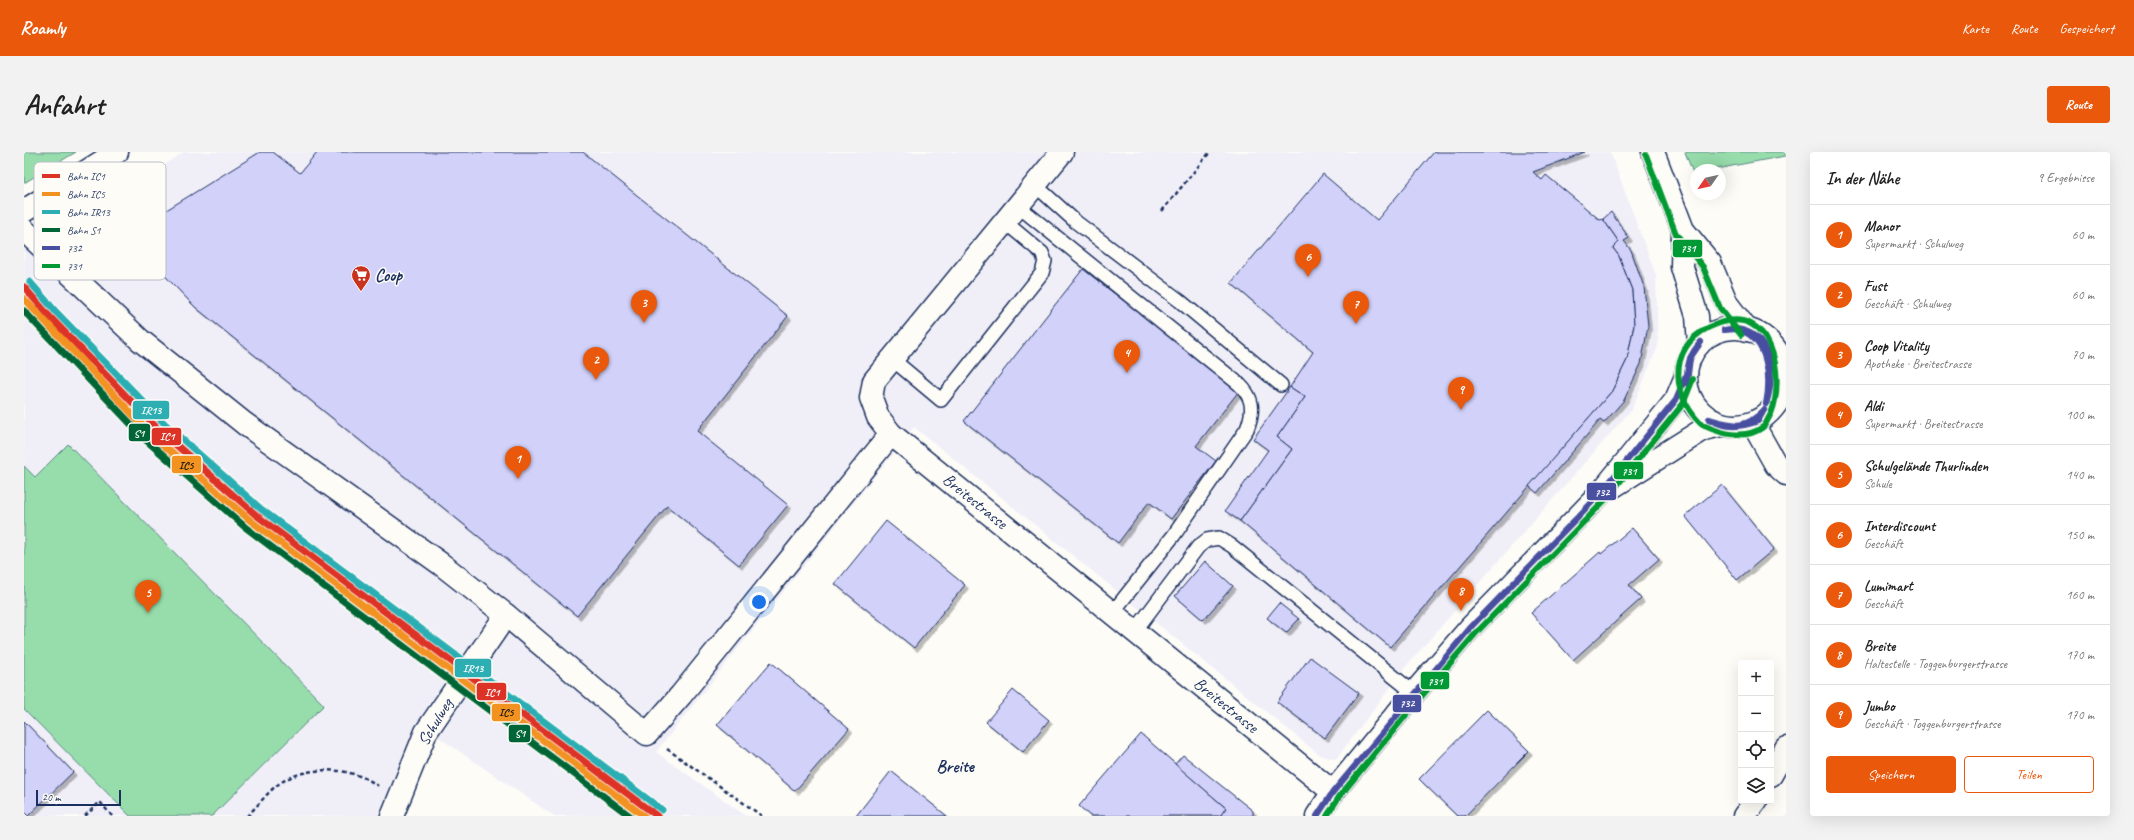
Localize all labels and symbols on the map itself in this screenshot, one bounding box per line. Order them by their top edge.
legend [34,162,166,280]
north arrow [1690,164,1726,200]
text: Bahn IC1 [67,169,106,183]
text: Bahn IC5 [67,187,106,201]
text: Bahn IR13 [67,205,111,219]
text: Bahn S1 [67,223,102,237]
line badge: 731 [1672,239,1703,258]
text: 732 [67,241,83,255]
text: 731 [1681,241,1696,255]
pin: 6 [1295,244,1321,277]
text: 731 [67,259,83,273]
supermarket icon: Coop [350,264,372,292]
place label: Coop [375,265,403,286]
pin: 3 [631,290,657,323]
pin: 7 [1343,291,1369,324]
pin: 4 [1114,340,1140,373]
pin: 2 [583,347,609,380]
pin: 9 [1448,377,1474,410]
line badge: IR13 [132,400,170,420]
text: IR13 [141,403,162,417]
line badge: S1 [128,423,151,442]
text: S1 [134,426,145,440]
line badge: IC1 [151,427,182,446]
text: IC1 [160,429,175,443]
pin: 1 [505,446,531,479]
line badge: IC5 [171,455,202,474]
text: IC5 [179,458,194,472]
line badge: 731 [1613,461,1644,480]
text: 731 [1622,464,1637,478]
street label: Breitestrasse [939,469,1013,534]
line badge: 732 [1586,482,1617,501]
text: 732 [1595,485,1610,499]
pin: 8 [1448,578,1474,611]
pin: 5 [135,580,161,613]
your location [749,592,769,612]
line badge: IR13 [454,658,492,678]
text: IR13 [463,661,484,675]
line badge: 731 [1420,671,1450,690]
street label: Breitestrasse [1190,673,1264,738]
text: 731 [1428,674,1443,688]
line badge: IC1 [476,682,507,701]
text: IC1 [485,685,500,699]
street label: Schulweg [413,693,458,749]
line badge: 732 [1392,694,1422,713]
text: 732 [1400,696,1415,710]
line badge: IC5 [491,703,521,722]
text: IC5 [499,705,514,719]
line badge: S1 [508,724,531,743]
text: S1 [515,726,526,740]
district label: Breite [936,755,976,777]
scale bar [36,788,121,807]

